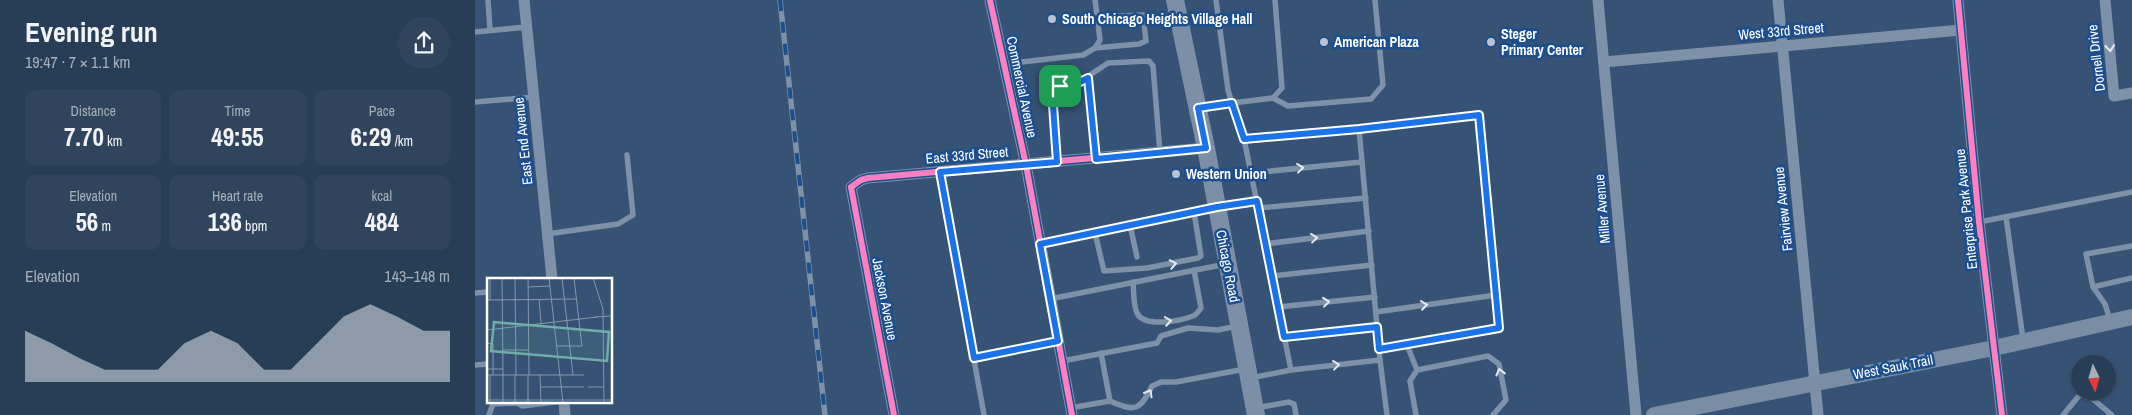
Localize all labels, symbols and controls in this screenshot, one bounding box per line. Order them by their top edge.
place label: South Chicago Heights Village Hall [1062,10,1253,28]
text: Evening run [25,13,158,51]
marker: South Chicago Heights Village Hall [1046,13,1058,25]
button: share [398,17,450,69]
street label: West 33rd Street [1737,18,1825,44]
street label: Dornell Drive [2083,24,2109,92]
place label: Steger Primary Center [1501,25,1584,59]
place label: American Plaza [1334,33,1419,51]
street label: Commercial Avenue [1002,35,1042,139]
marker: American Plaza [1318,36,1330,48]
marker: Steger Primary Center [1485,36,1497,48]
one-way arrow [2104,45,2115,53]
text: 19:47 · 7 × 1.1 km [25,51,130,73]
pin [1039,65,1081,107]
icon: arrive [1046,72,1074,100]
street label: East End Avenue [509,96,537,186]
text: Distance [71,102,116,120]
text: Time [225,102,250,120]
text: Pace [369,102,395,120]
text: 7.70 [64,120,104,154]
text: 49:55 [211,120,264,154]
text: 6:29 [350,120,391,154]
text: km [104,132,122,150]
text: /km [391,132,413,150]
street label: East 33rd Street [925,142,1009,168]
street label: Enterprise Park Avenue [1951,148,1981,270]
one-way arrow [1296,163,1304,174]
place label: Western Union [1186,165,1267,183]
street label: Fairview Avenue [1770,166,1796,252]
marker: Western Union [1170,168,1182,180]
street label: Miller Avenue [1590,174,1614,244]
text: Elevation [69,187,117,205]
text: Heart rate [212,187,263,205]
text: kcal [372,187,392,205]
text: 56 [75,205,98,239]
text: 136 [208,205,242,239]
text: 484 [365,205,399,239]
text: m [98,217,111,235]
text: bpm [242,217,267,235]
street label: Chicago Road [1212,228,1244,304]
one-way arrow [1310,233,1318,244]
street label: Jackson Avenue [868,256,902,342]
one-way arrow [1169,259,1177,269]
text: Elevation [25,265,80,287]
text: 143–148 m [384,265,450,287]
inset map [487,278,613,402]
one-way arrow [1323,297,1331,308]
one-way arrow [1420,301,1429,311]
one-way arrow [1164,316,1172,326]
street label: West Sauk Trail [1852,350,1934,384]
north arrow [2071,355,2116,400]
map controls [2071,355,2116,400]
one-way arrow [1332,360,1340,371]
one-way arrow [1495,367,1506,376]
one-way arrow [1143,389,1153,398]

